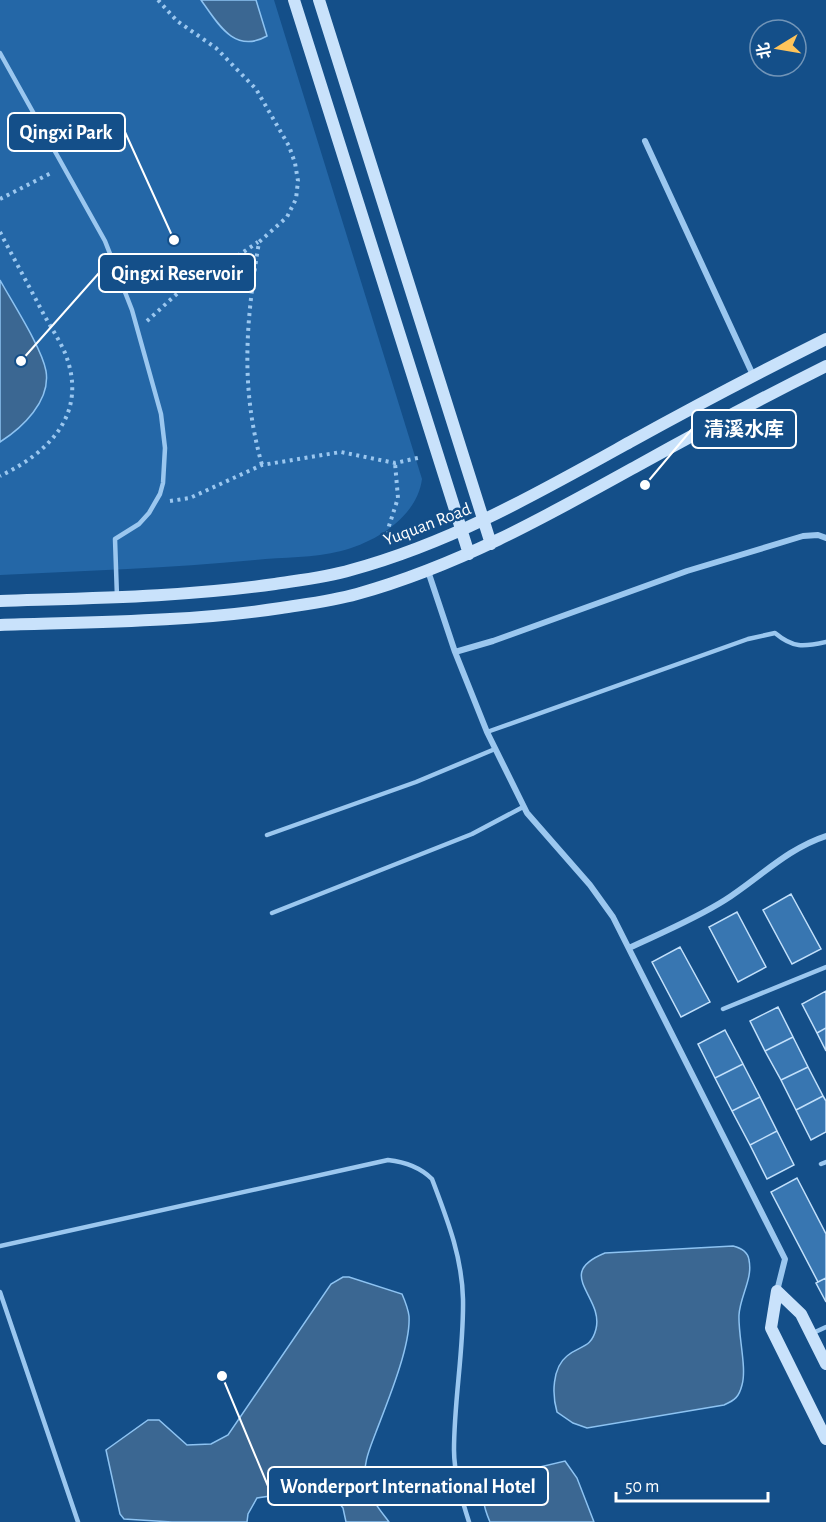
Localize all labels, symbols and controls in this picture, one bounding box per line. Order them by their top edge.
north arrow [748,18,808,78]
text: 北 [754,41,774,60]
callout: Qingxi Park [8,113,125,151]
text: Qingxi Park [19,123,113,144]
callout: Qingxi Reservoir [99,254,255,292]
text: Qingxi Reservoir [111,264,243,285]
callout: 清溪水库 [692,410,796,448]
text: 清溪水库 [704,418,784,440]
street label: Yuquan Road [381,500,474,550]
scale bar [616,1465,768,1503]
callout: Wonderport International Hotel [268,1467,548,1505]
text: Wonderport International Hotel [280,1477,536,1497]
text: 50 m [625,1478,659,1496]

